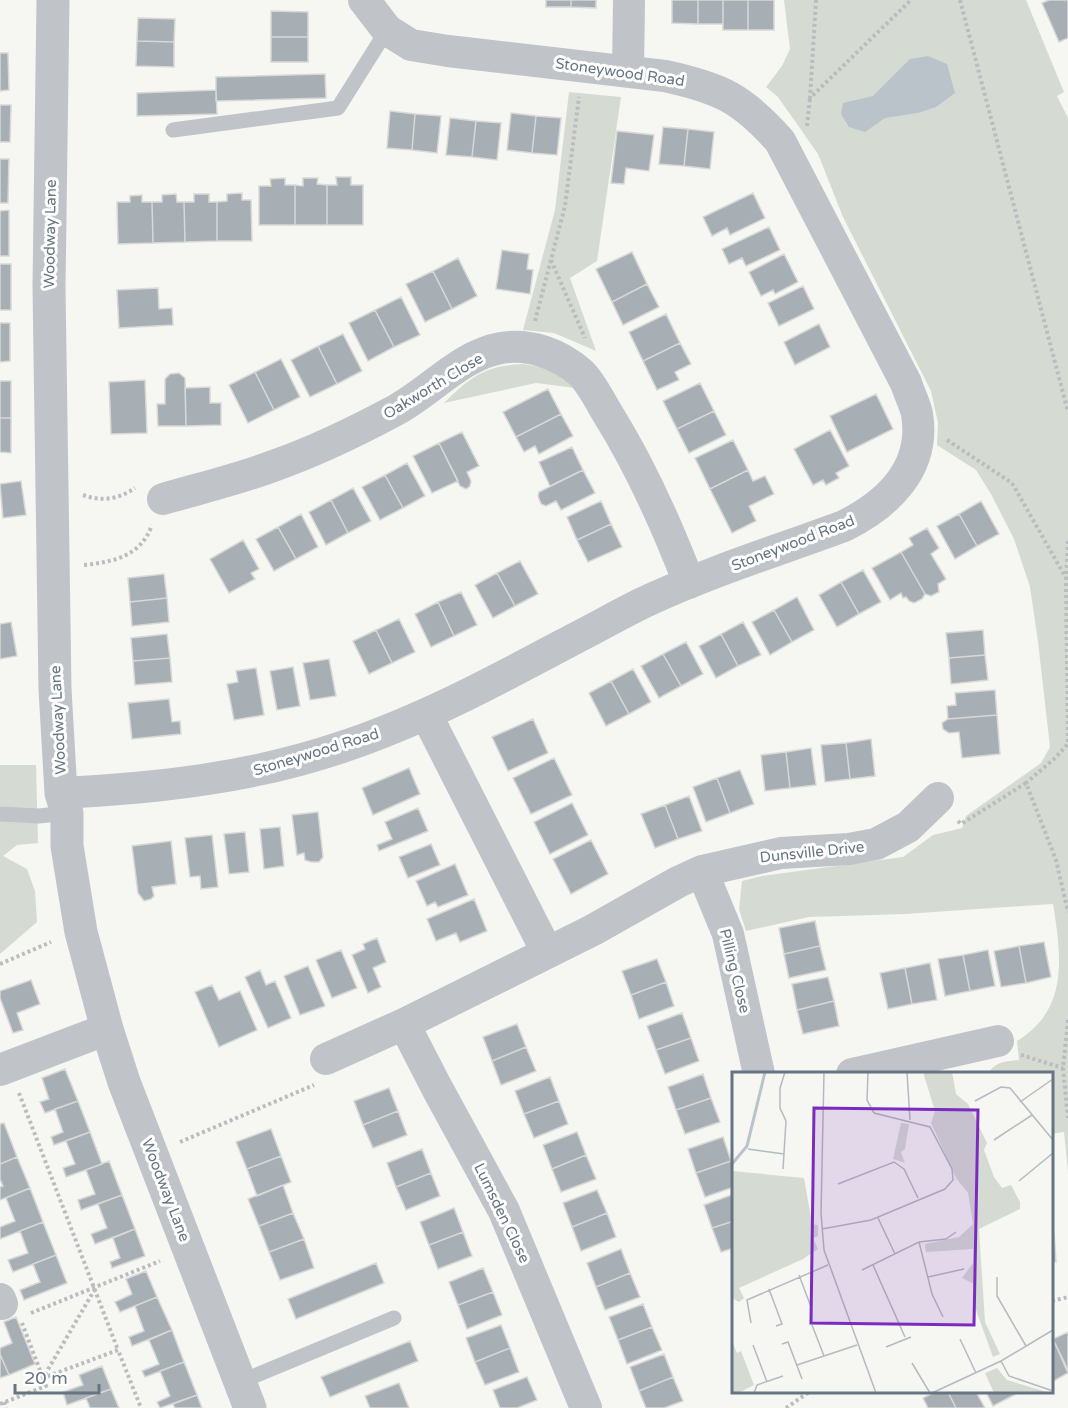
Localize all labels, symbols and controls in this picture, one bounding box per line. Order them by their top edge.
street label: Stoneywood Road [554,54,686,90]
street label: Woodway Lane [40,179,60,289]
street label: Oakworth Close [380,349,486,423]
street label: Stoneywood Road [729,511,857,575]
street label: Woodway Lane [46,665,70,775]
street label: Stoneywood Road [251,724,381,780]
street label: Dunsville Drive [759,838,865,866]
street label: Pilling Close [716,927,754,1015]
inset map [732,1072,1053,1393]
street label: Woodway Lane [138,1136,194,1244]
street label: Lumsden Close [470,1160,534,1266]
scale bar [15,1357,99,1395]
text: 20 m [24,1367,68,1389]

